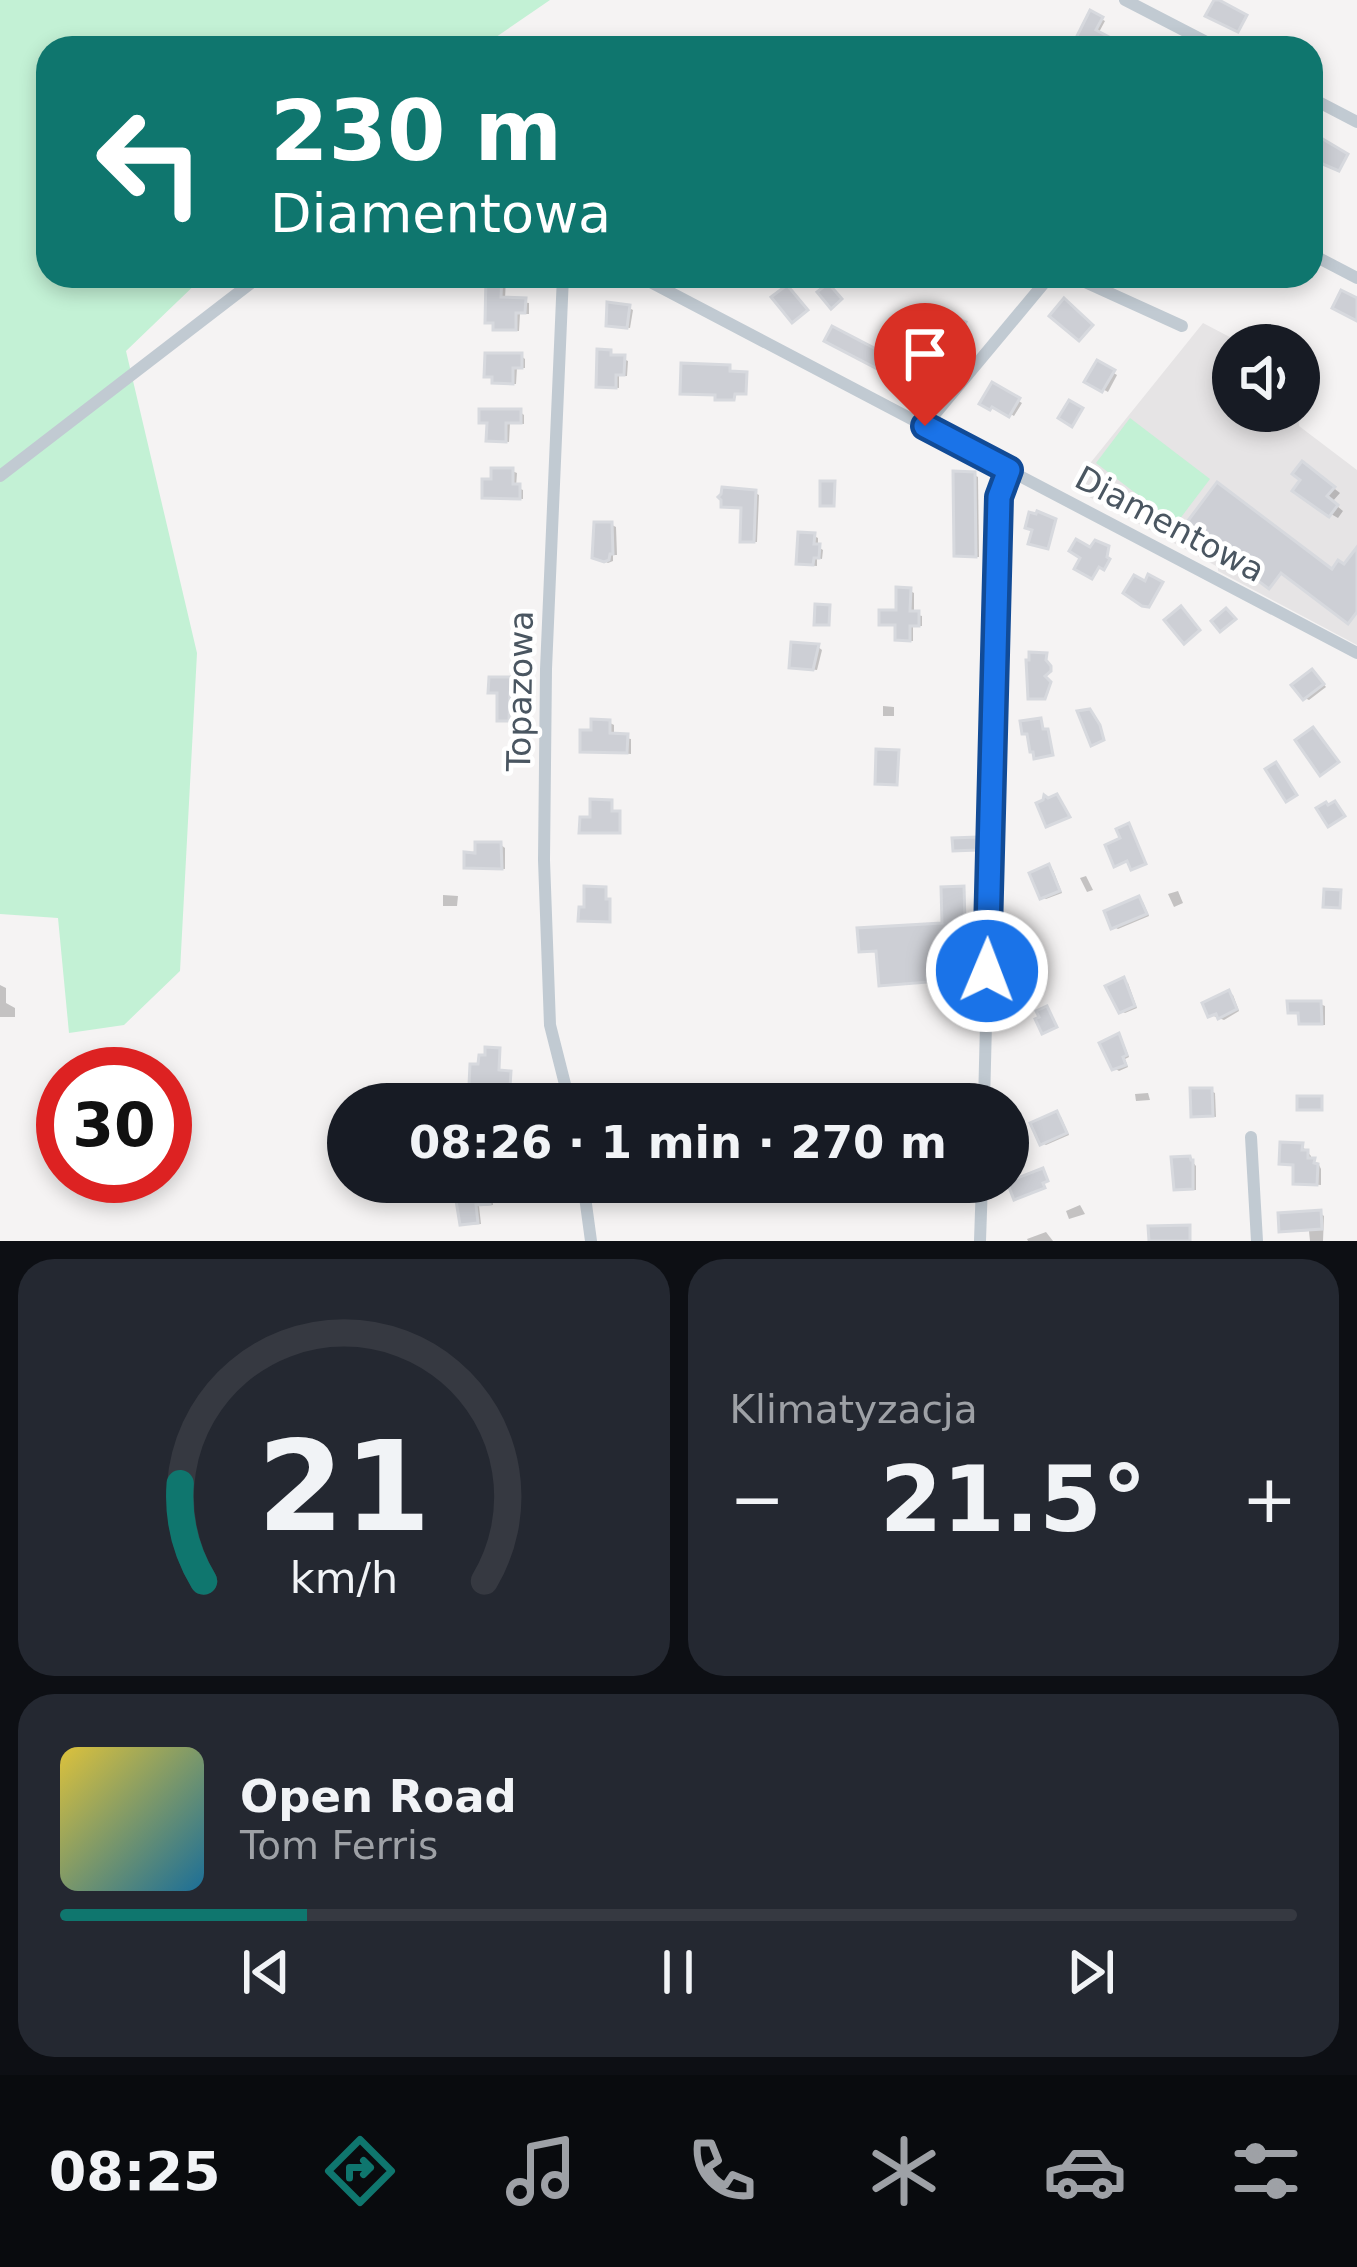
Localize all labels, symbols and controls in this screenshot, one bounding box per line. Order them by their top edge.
text: 230 m [270,82,562,180]
icon: left [72,84,228,240]
text: Diamentowa [270,182,611,245]
pin [874,303,976,426]
icon: arrive [892,321,958,387]
map controls [1212,324,1320,432]
button: sound [1212,324,1320,432]
street label: Diamentowa [1069,458,1271,590]
street label: Topazowa [499,610,541,773]
position arrow [924,908,1050,1034]
speed limit sign: 30 [36,1047,192,1203]
text: 08:26 · 1 min · 270 m [409,1116,947,1169]
text: Klimatyzacja [730,1387,978,1432]
text: 21 [257,1414,431,1559]
text: 21.5° [880,1447,1147,1552]
text: − [730,1461,785,1538]
text: + [1242,1461,1297,1538]
text: km/h [290,1552,398,1602]
text: Open Road [240,1770,517,1823]
text: Tom Ferris [240,1823,438,1868]
icon: previous [233,1939,299,2005]
icon: pause [645,1939,711,2005]
icon: next [1058,1939,1124,2005]
icon: directions [318,2129,402,2213]
icon: music [499,2129,583,2213]
icon: phone [680,2129,764,2213]
icon: climate [862,2129,946,2213]
icon: car [1043,2129,1127,2213]
icon: filters [1224,2129,1308,2213]
text: 08:25 [49,2140,221,2203]

